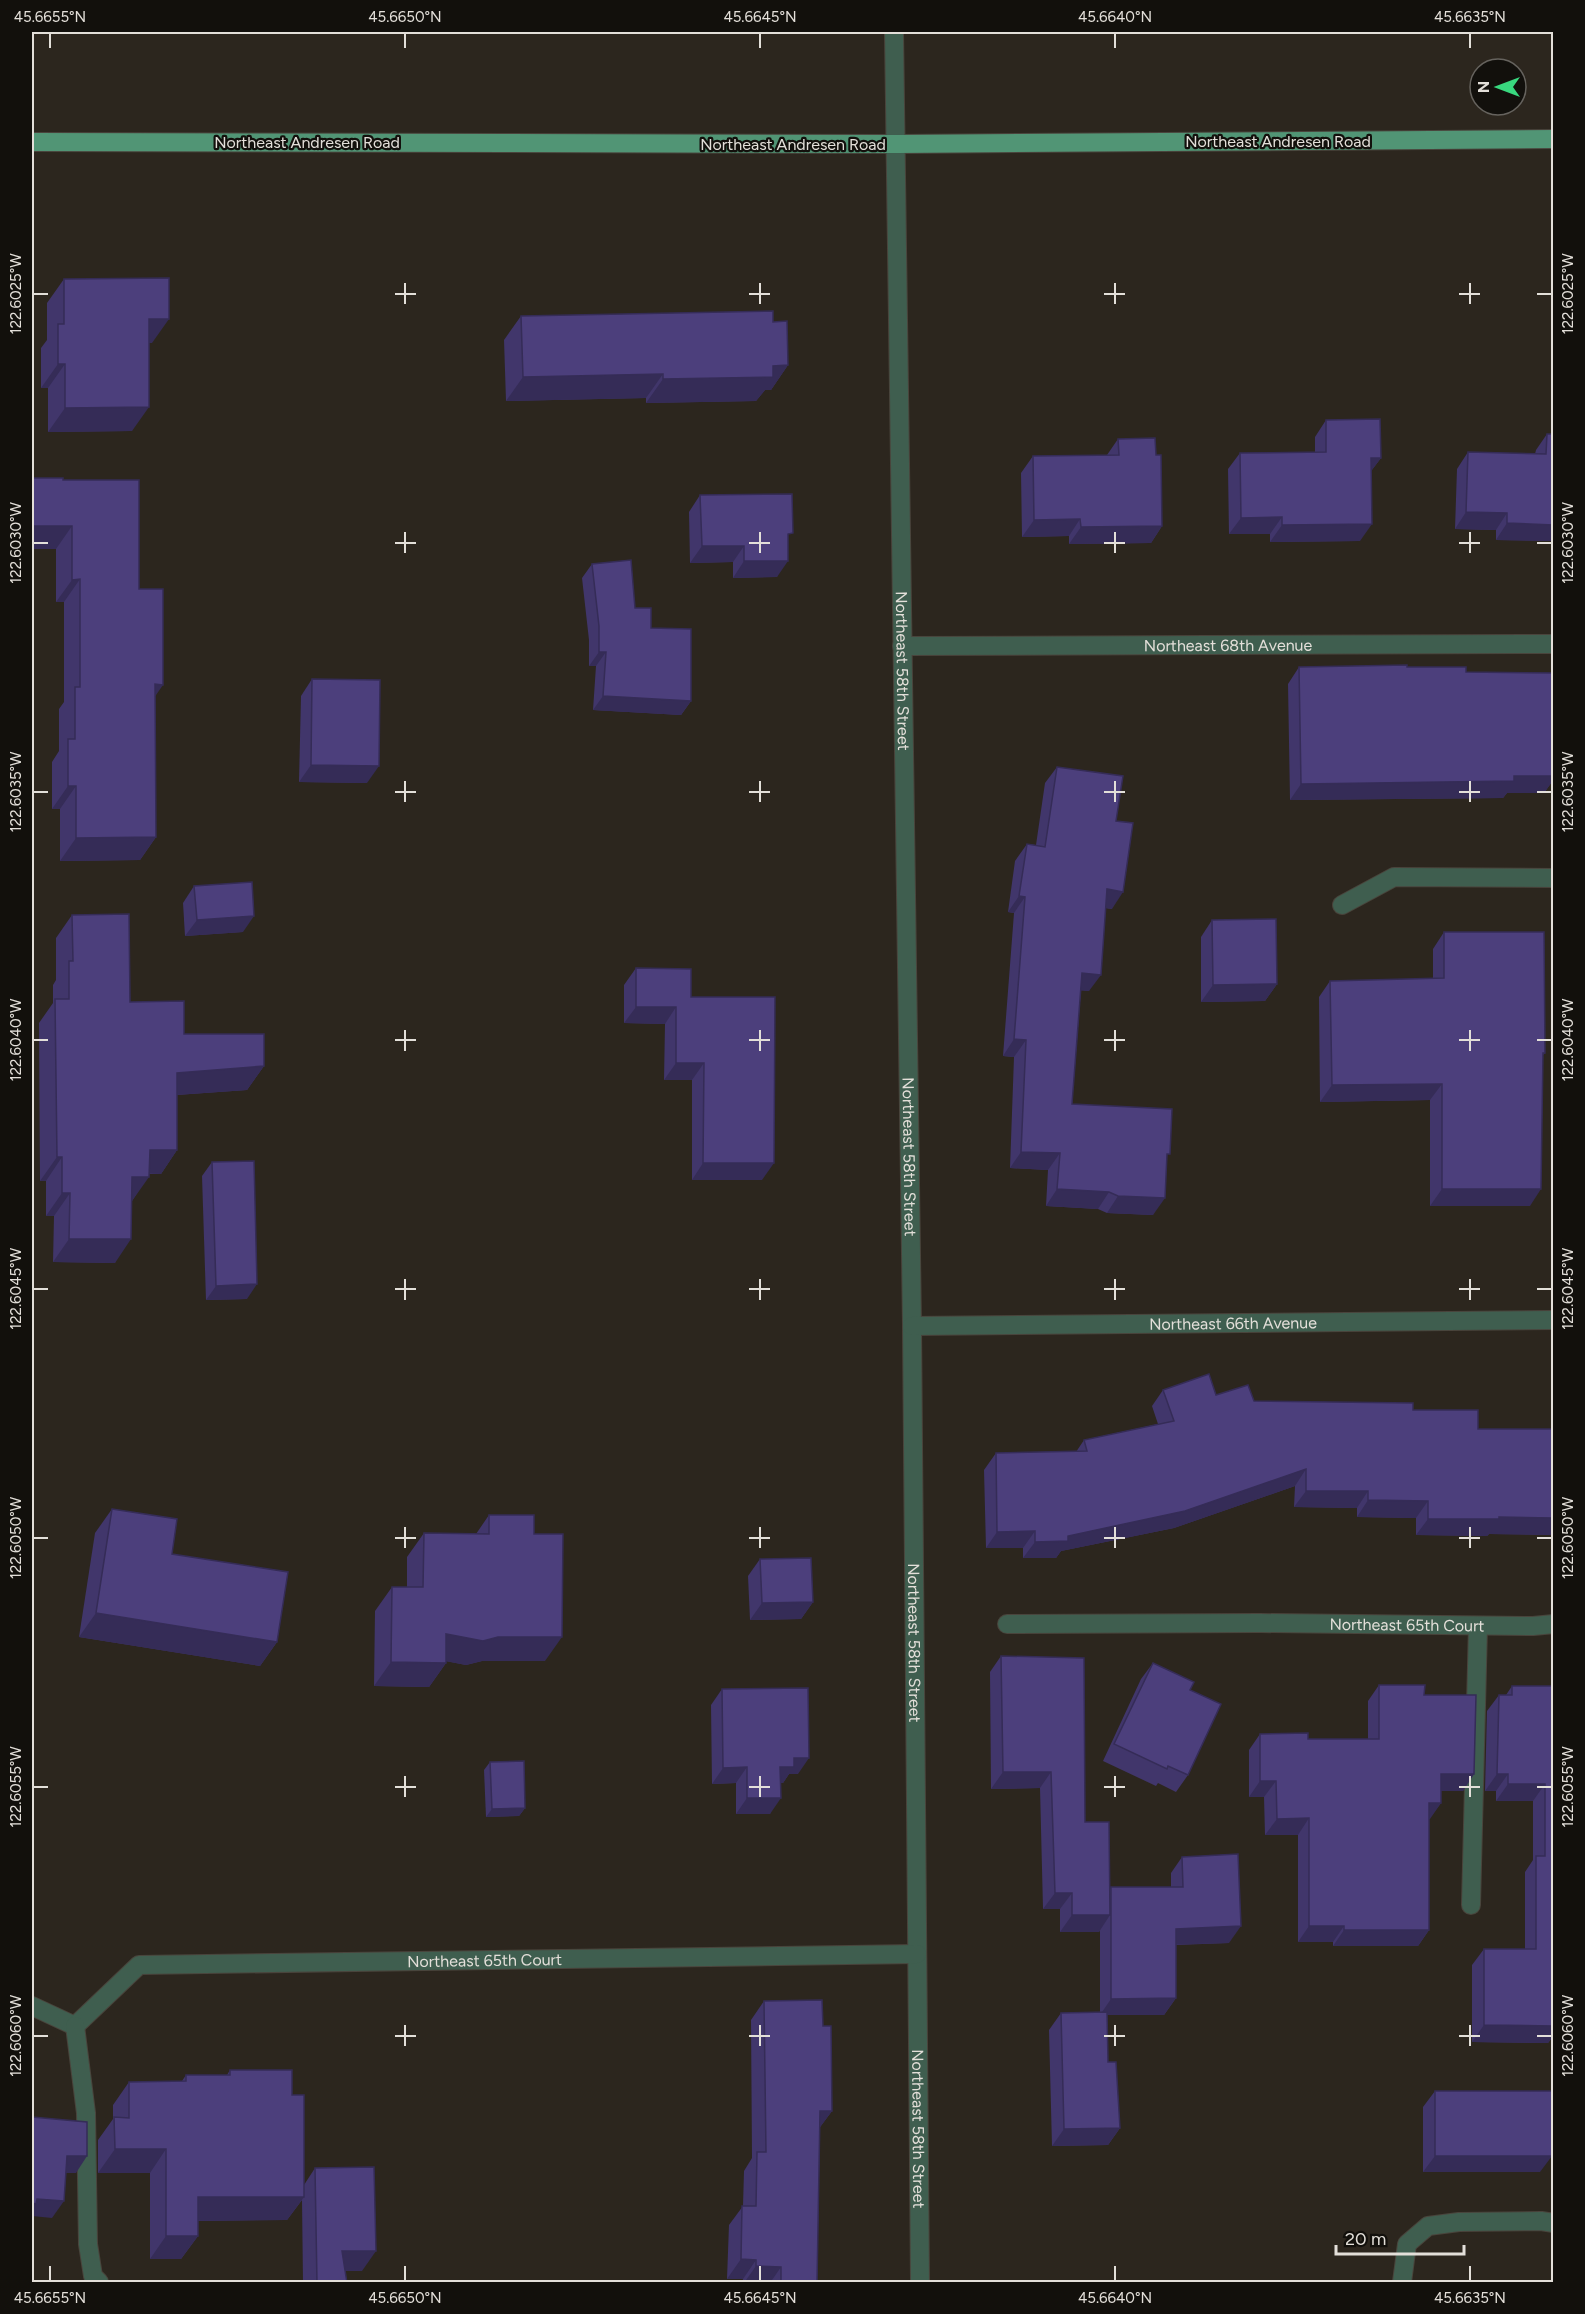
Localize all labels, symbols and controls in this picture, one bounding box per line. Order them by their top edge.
text: 45.6655°N [14,8,86,26]
text: 45.6650°N [368,8,442,26]
text: 45.6645°N [723,8,797,26]
text: 45.6640°N [1078,8,1152,26]
text: 45.6635°N [1434,8,1506,26]
north arrow [1468,57,1528,117]
text: N [1474,81,1493,93]
street label: Northeast Andresen Road [1185,132,1371,151]
street label: Northeast Andresen Road [214,133,400,152]
street label: Northeast Andresen Road [700,135,886,154]
text: 122.6025°W [7,253,25,335]
text: 122.6025°W [1559,253,1577,335]
text: 122.6030°W [7,501,25,584]
text: 122.6030°W [1559,501,1577,584]
street label: Northeast 58th Street [892,591,913,751]
street label: Northeast 68th Avenue [1144,636,1313,655]
text: 122.6035°W [7,751,25,832]
text: 122.6035°W [1559,751,1577,832]
text: 122.6040°W [7,998,25,1082]
text: 122.6040°W [1559,998,1577,1082]
street label: Northeast 58th Street [899,1077,920,1237]
text: 122.6045°W [7,1247,25,1330]
text: 122.6045°W [1559,1247,1577,1330]
street label: Northeast 66th Avenue [1149,1313,1317,1334]
text: 122.6050°W [7,1496,25,1579]
text: 122.6050°W [1559,1496,1577,1579]
street label: Northeast 58th Street [904,1563,924,1723]
street label: Northeast 65th Court [1329,1615,1485,1635]
text: 122.6055°W [7,1746,25,1828]
text: 122.6055°W [1559,1746,1577,1828]
street label: Northeast 65th Court [407,1950,562,1971]
text: 122.6060°W [7,1994,25,2077]
text: 122.6060°W [1559,1994,1577,2077]
street label: Northeast 58th Street [908,2049,928,2209]
scale bar [1336,2218,1464,2256]
text: 20 m [1345,2228,1386,2250]
text: 45.6655°N [14,2289,86,2307]
text: 45.6650°N [368,2289,442,2307]
text: 45.6645°N [723,2289,797,2307]
text: 45.6640°N [1078,2289,1152,2307]
text: 45.6635°N [1434,2289,1506,2307]

